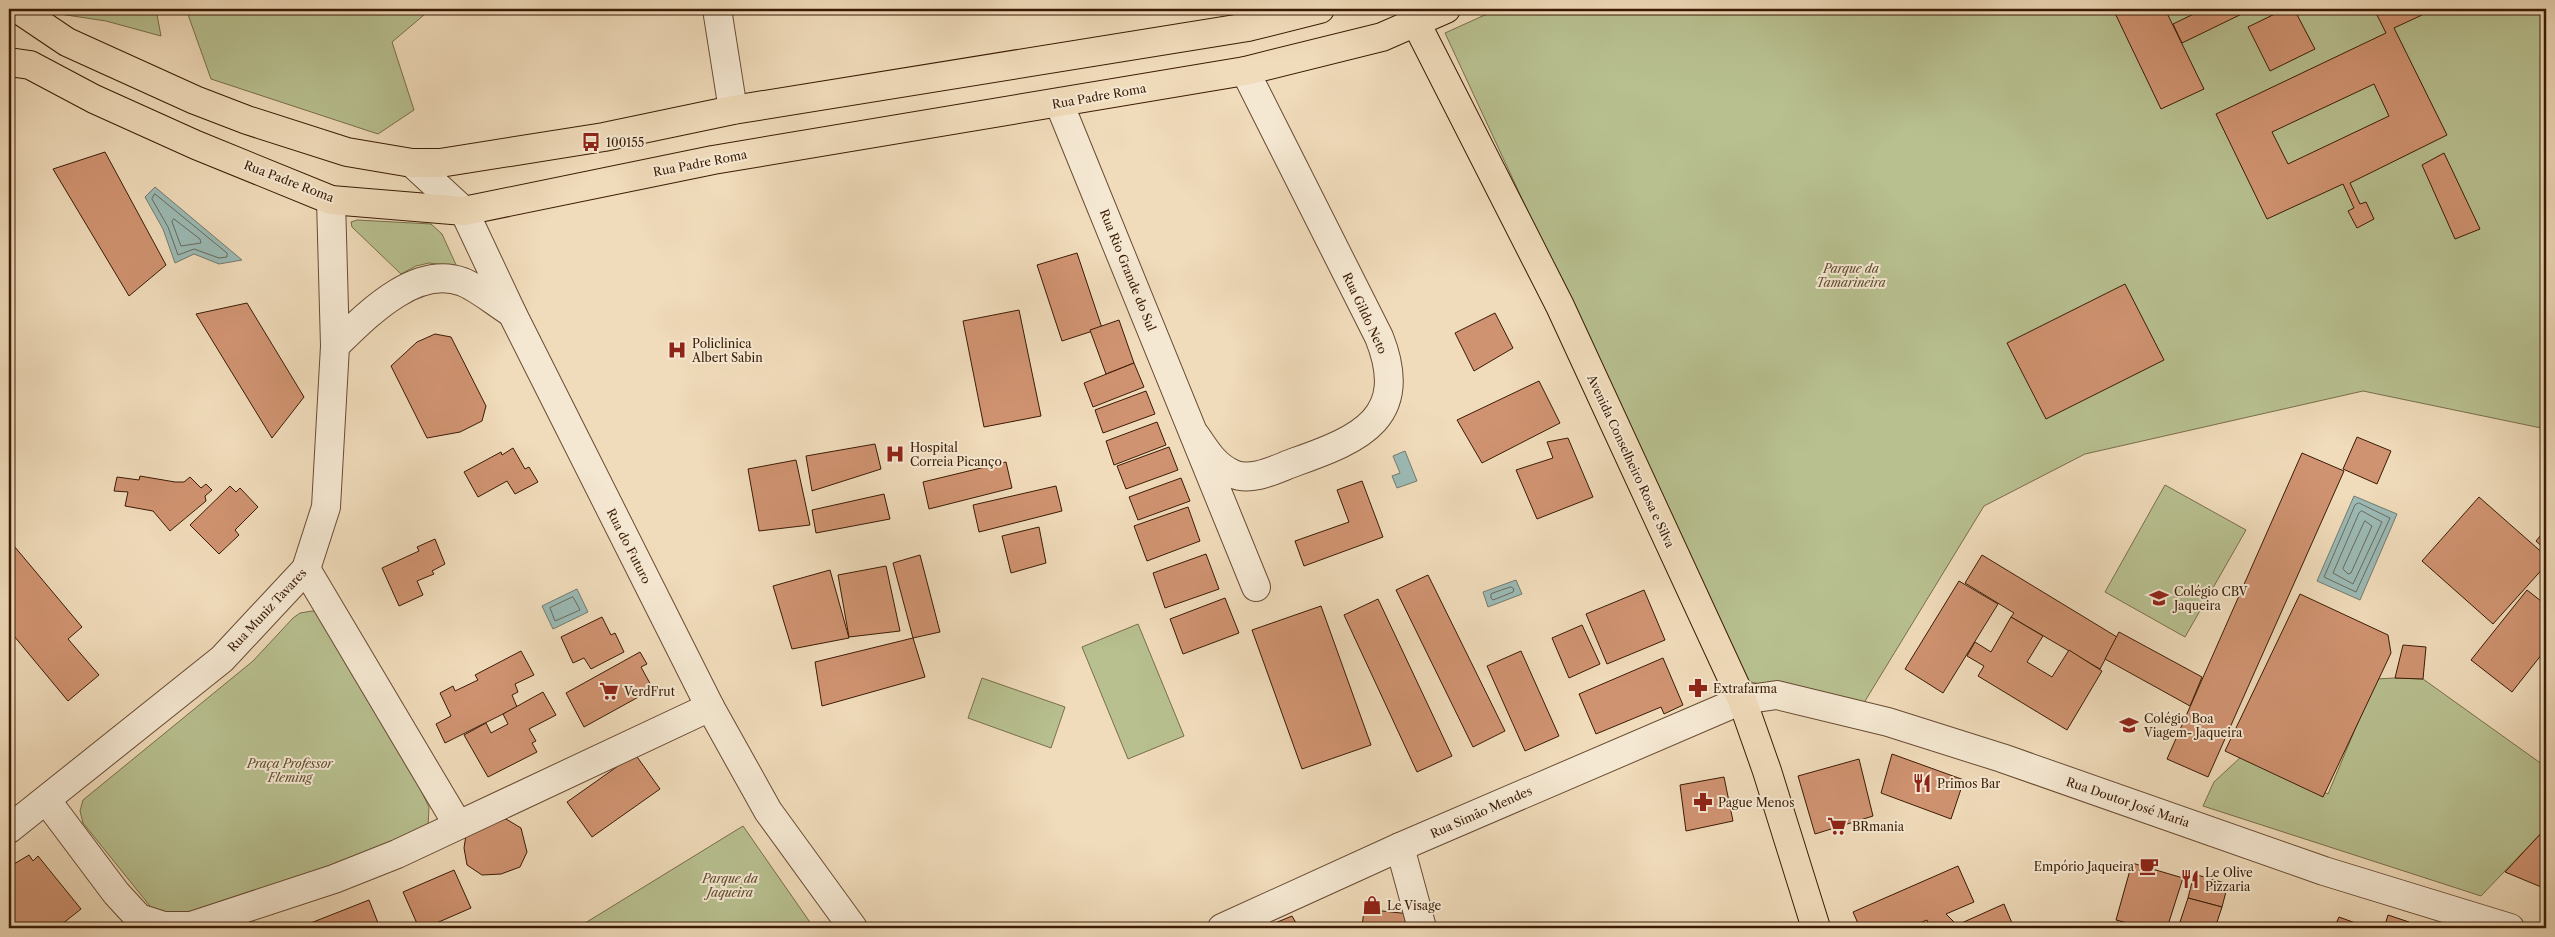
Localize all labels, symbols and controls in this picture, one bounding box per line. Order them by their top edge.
street label: Rua Padre Roma [1051,80,1148,112]
bus stop icon: 100155 [580,131,602,153]
place label: 100155 [606,135,644,150]
street label: Rua Padre Roma [652,146,749,179]
street label: Rua Padre Roma [242,157,337,205]
street label: Rua Rio Grande do Sul [1097,207,1160,334]
park label: Parque da Tamarineira [1816,261,1886,290]
street label: Rua Gildo Neto [1340,270,1390,356]
place label: Policlinica Albert Sabin [691,336,763,365]
hospital icon: Policlinica Albert Sabin [666,339,688,361]
street label: Avenida Conselheiro Rosa e Silva [1584,371,1678,551]
place label: Hospital Correia Picanço [910,440,1002,469]
hospital icon: Hospital Correia Picanço [884,443,906,465]
street label: Rua do Futuro [604,506,654,586]
street label: Rua Muniz Tavares [225,565,309,655]
place label: Colégio CBV Jaqueira [2172,584,2248,613]
school or university icon: Colégio CBV Jaqueira [2148,587,2170,609]
pharmacy icon: Extrafarma [1687,677,1709,699]
supermarket icon: VerdFrut [598,680,620,702]
place label: Extrafarma [1713,681,1778,696]
place label: VerdFrut [623,684,676,699]
place label: Colégio Boa Viagem- Jaqueira [2143,711,2243,740]
school or university icon: Colégio Boa Viagem- Jaqueira [2118,714,2140,736]
park label: Praça Professor Fleming [246,756,334,785]
restaurant icon: Primos Bar [1911,772,1933,794]
street label: Rua Doutor José Maria [2064,774,2192,830]
place label: Primos Bar [1937,776,2000,791]
street label: Rua Simão Mendes [1428,783,1534,841]
pharmacy icon: Pague Menos [1692,791,1714,813]
place label: Pague Menos [1718,795,1794,810]
supermarket icon: BRmania [1826,815,1848,837]
place label: BRmania [1852,819,1905,834]
cafe icon: Empório Jaqueira [2138,855,2160,877]
place label: Empório Jaqueira [2034,859,2135,874]
place label: Le Olive Pizzaria [2205,865,2253,894]
restaurant icon: Le Olive Pizzaria [2179,868,2201,890]
park label: Parque da Jaqueira [701,871,758,900]
shop icon: Le Visage [1361,894,1383,916]
place label: Le Visage [1387,898,1441,913]

